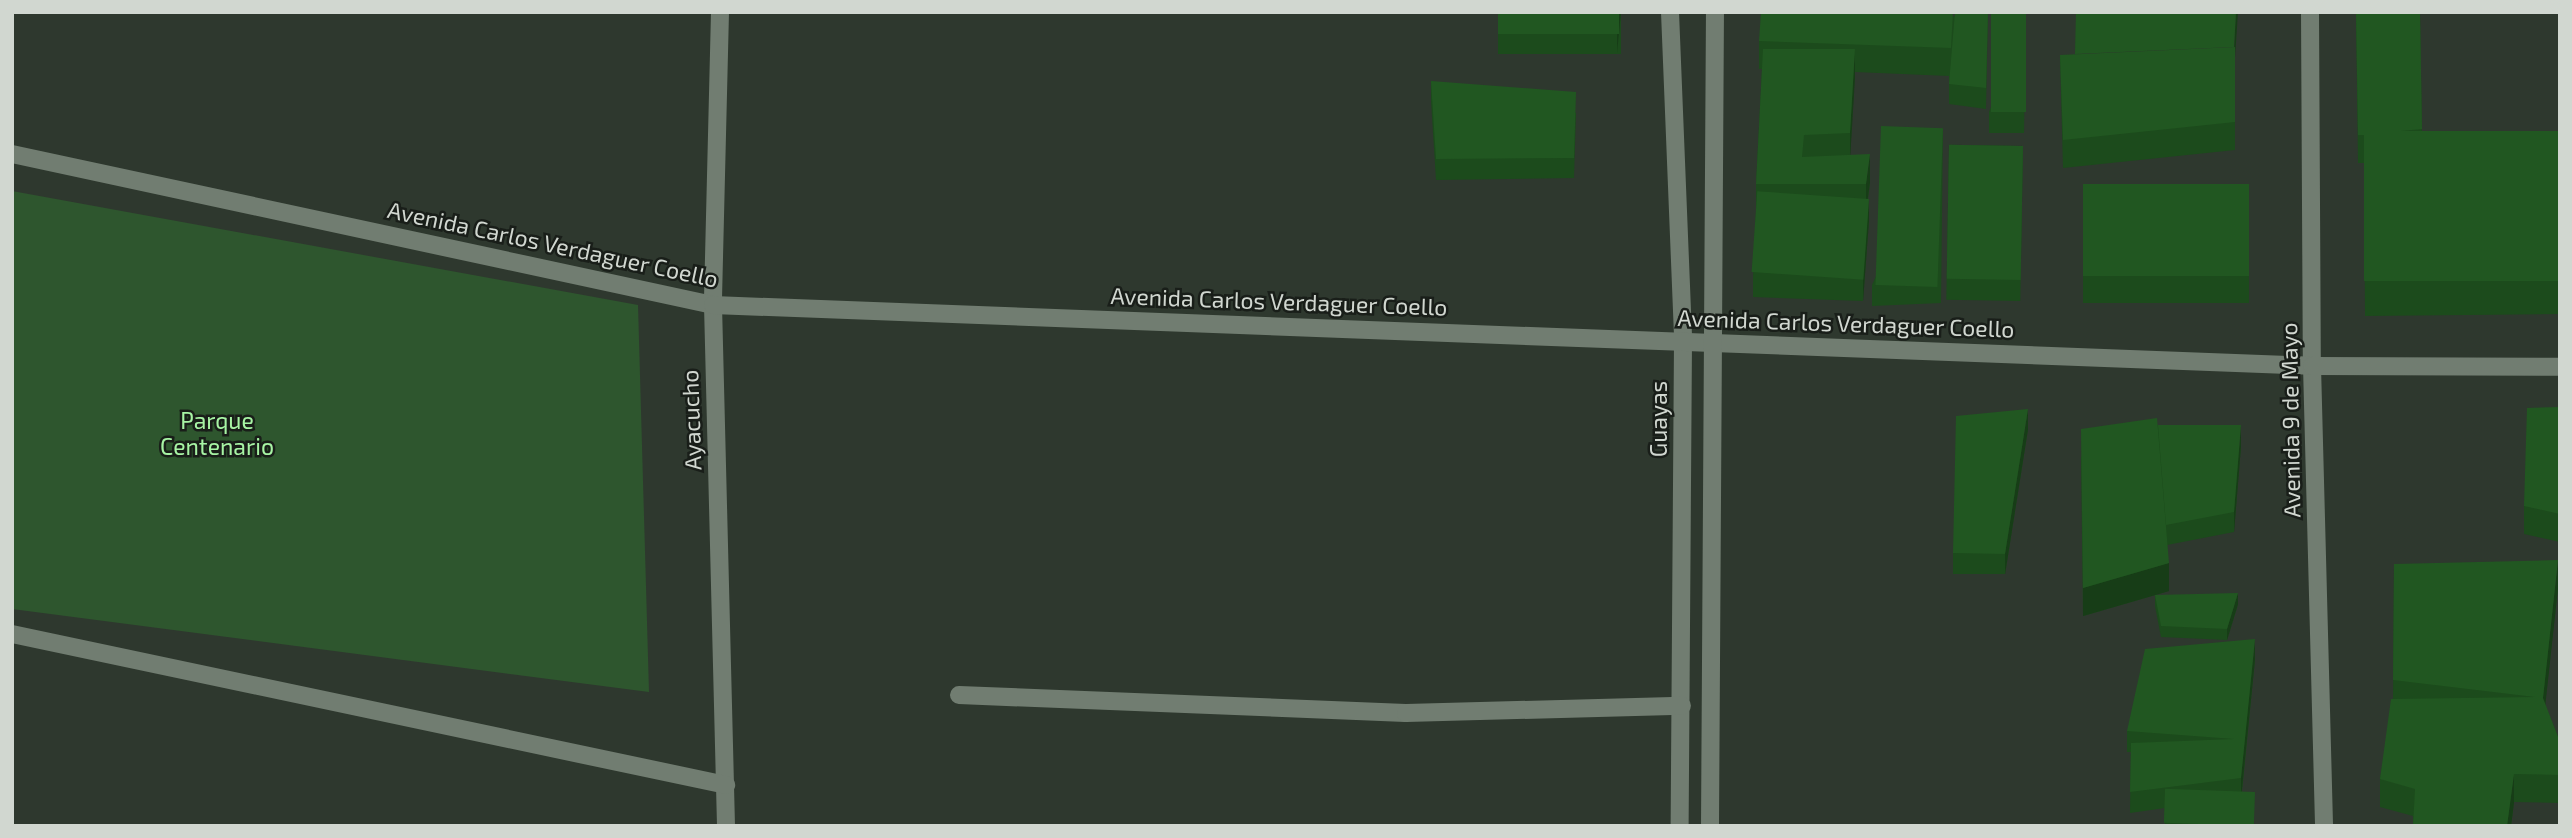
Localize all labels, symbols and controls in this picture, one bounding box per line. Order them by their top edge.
street label: Avenida Carlos Verdaguer Coello [385,195,721,293]
street label: Avenida Carlos Verdaguer Coello [1110,281,1448,321]
street label: Avenida Carlos Verdaguer Coello [1677,303,2015,343]
street label: Avenida 9 de Mayo [2274,322,2306,518]
street label: Ayacucho [675,369,707,471]
street label: Guayas [1644,381,1672,457]
park label: Parque Centenario [160,406,274,460]

